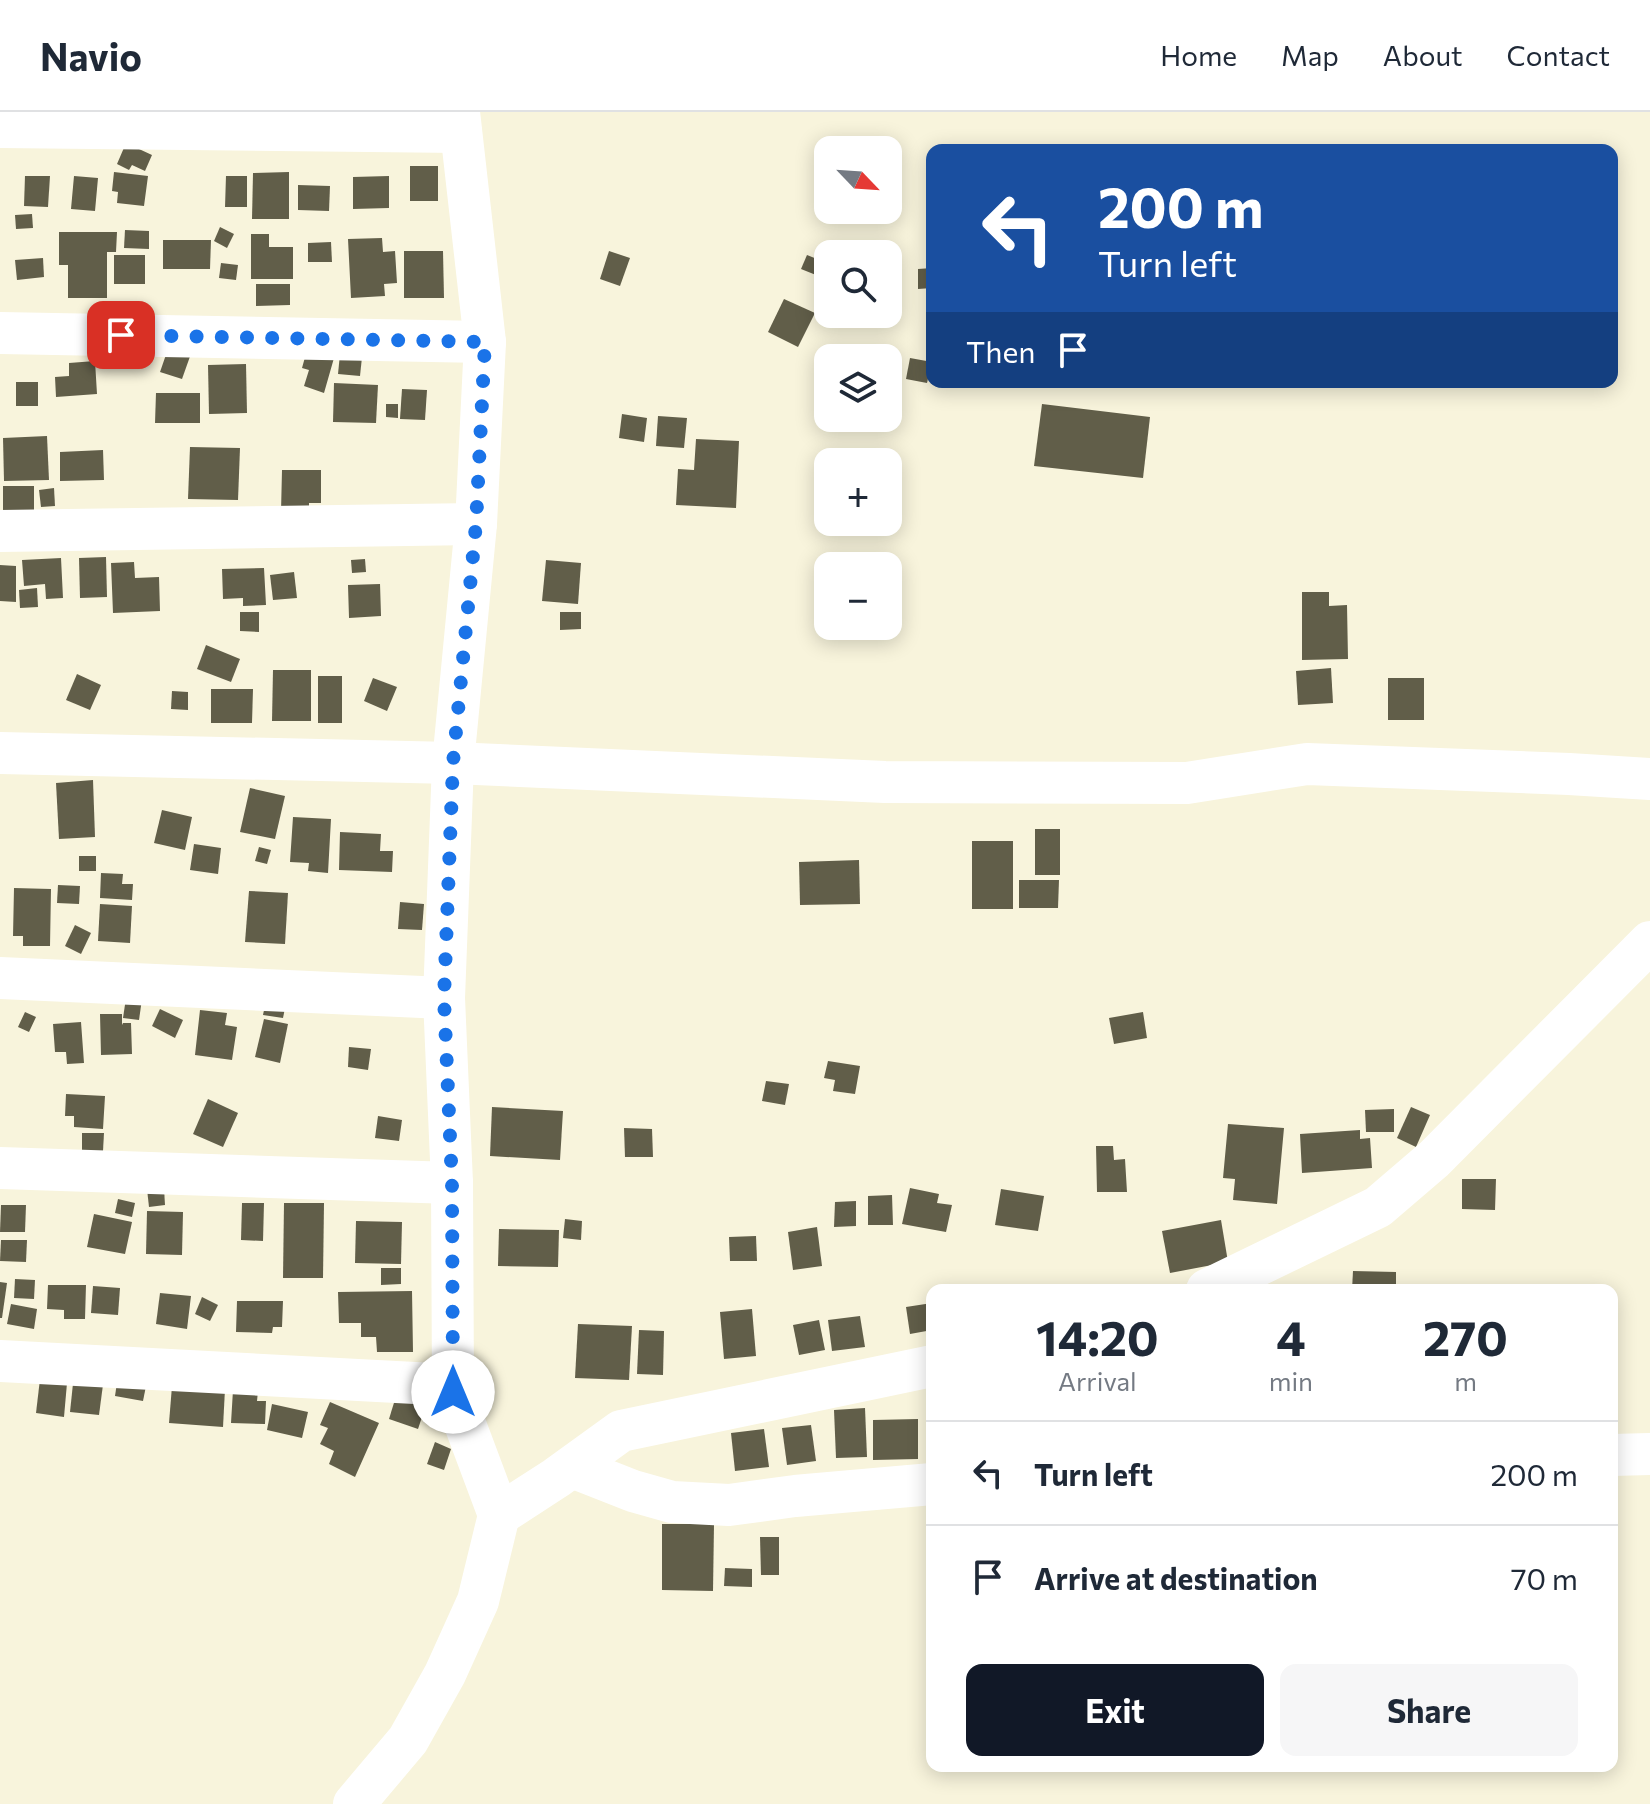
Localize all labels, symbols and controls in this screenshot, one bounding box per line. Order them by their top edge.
text: Navio [40,32,142,79]
text: Home [1160,38,1237,72]
text: Map [1281,38,1339,72]
text: About [1383,38,1463,72]
text: Contact [1507,38,1610,72]
north arrow [814,136,902,224]
map controls [814,136,902,640]
text: 200 m [1098,171,1264,240]
icon: left [966,176,1070,280]
button: search [814,240,902,328]
text: Turn left [1098,240,1237,284]
pin [87,301,155,369]
icon: arrive [99,313,143,357]
icon: arrive [1051,328,1095,372]
text: Then [966,332,1035,369]
button: layers [814,344,902,432]
button: + [814,448,902,536]
button: − [814,552,902,640]
text: 14:20 [1036,1307,1159,1366]
text: 4 [1276,1307,1306,1366]
text: 270 [1423,1307,1508,1366]
position arrow [411,1350,495,1434]
text: Arrival [1058,1365,1137,1396]
text: min [1269,1365,1313,1396]
text: m [1454,1365,1477,1396]
icon: left [966,1451,1010,1495]
text: Turn left [1034,1455,1153,1492]
text: 200 m [1490,1455,1578,1492]
icon: arrive [966,1555,1010,1599]
text: Arrive at destination [1034,1559,1318,1596]
text: 70 m [1511,1559,1578,1596]
button: Exit [966,1664,1264,1756]
button: Share [1280,1664,1578,1756]

